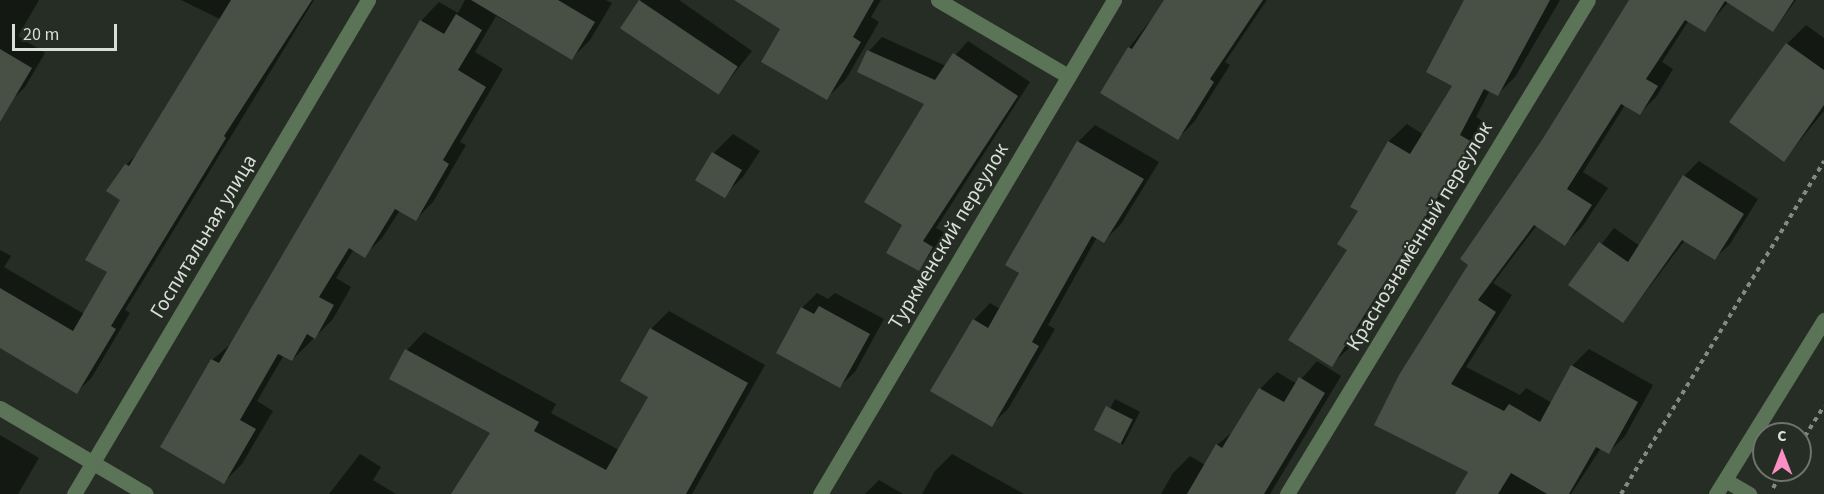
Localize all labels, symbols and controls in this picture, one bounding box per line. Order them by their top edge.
scale bar [15,12,120,50]
text: 20 m [23,22,59,47]
street label: Краснознамённый переулок [1341,117,1497,355]
street label: Туркменский переулок [882,138,1014,334]
street label: Госпитальная улица [144,150,262,322]
north arrow [1752,422,1812,482]
text: С [1777,425,1787,447]

